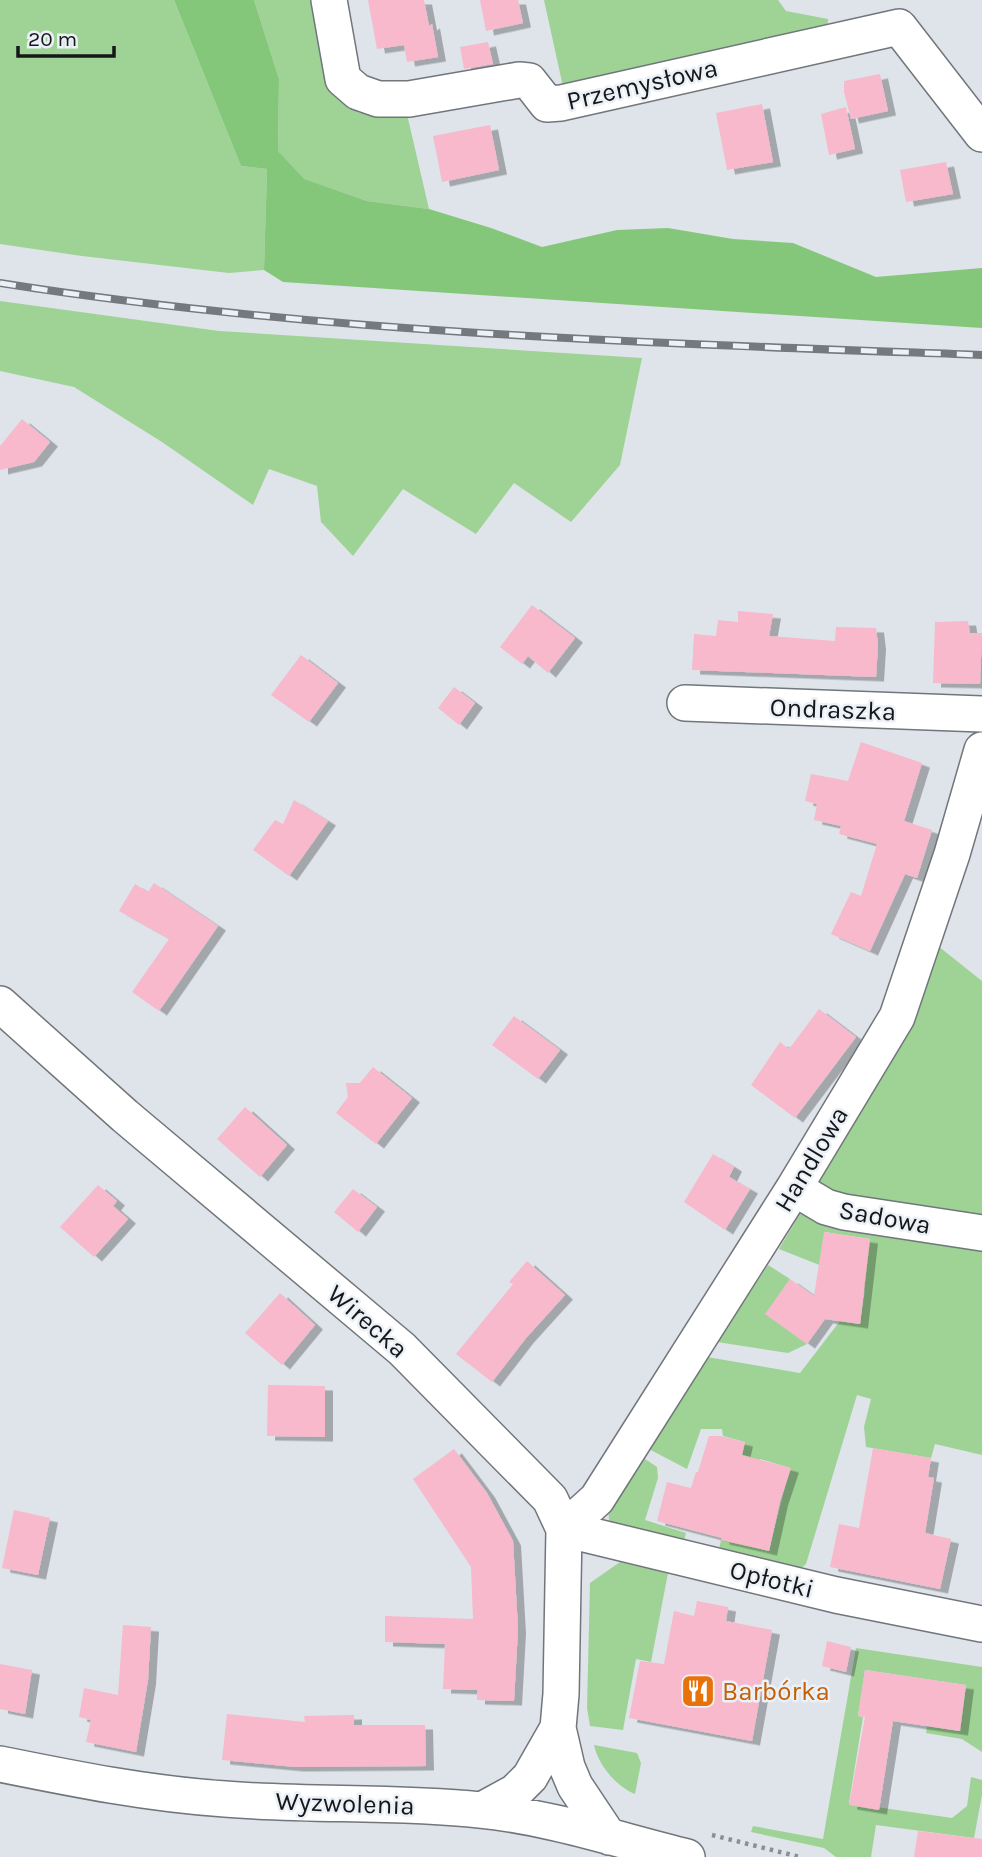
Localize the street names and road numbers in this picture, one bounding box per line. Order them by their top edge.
street label: Przemysłowa [563,52,721,117]
street label: Ondraszka [769,692,897,727]
street label: Handlowa [768,1101,855,1218]
street label: Sadowa [837,1194,933,1241]
street label: Wirecka [321,1278,414,1365]
street label: Opłotki [727,1554,817,1605]
street label: Wyzwolenia [275,1786,415,1821]

